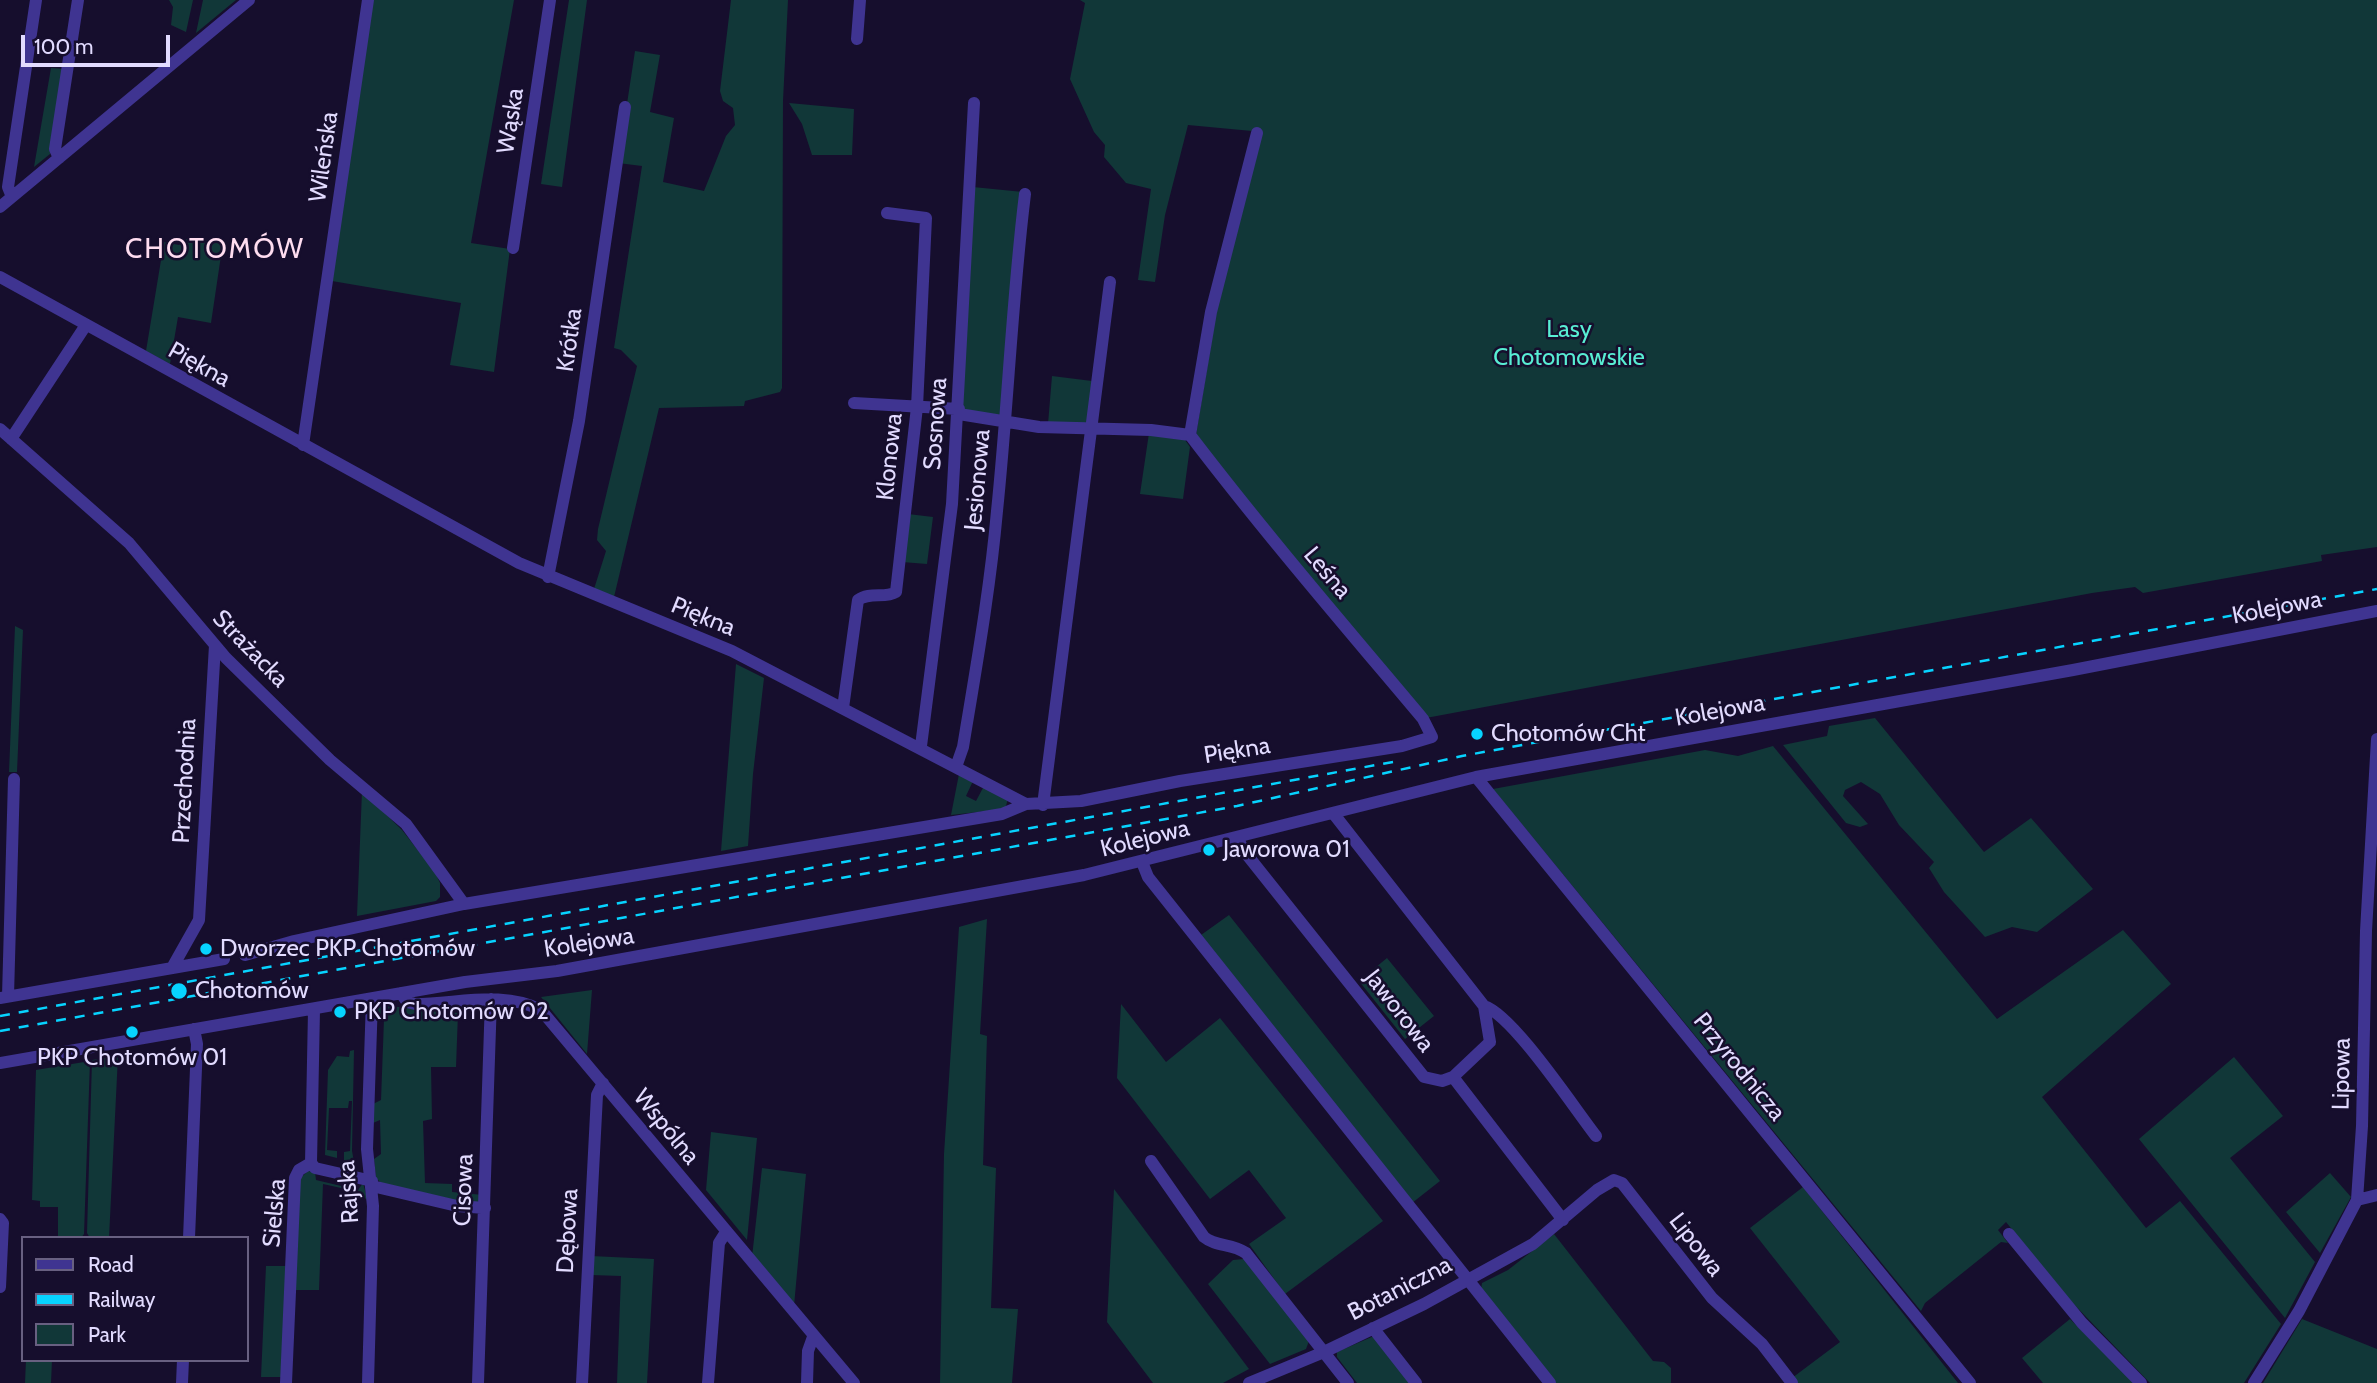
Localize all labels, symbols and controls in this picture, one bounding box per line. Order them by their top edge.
scale bar [24,21,173,65]
text: 100 m [34,34,93,59]
street label: Wąska [492,86,530,156]
street label: Wileńska [303,110,345,204]
district label: CHOTOMÓW [126,233,304,267]
street label: Krótka [551,306,589,374]
park label: Lasy Chotomowskie [1493,316,1645,372]
street label: Piękna [163,336,235,394]
street label: Sosnowa [918,377,954,471]
street label: Klonowa [871,412,909,502]
street label: Jesionowa [959,428,997,532]
street label: Leśna [1297,541,1357,605]
street label: Kolejowa [2230,585,2324,631]
street label: Piękna [667,591,739,643]
street label: Strażacka [206,604,294,694]
street label: Kolejowa [1673,689,1767,733]
street label: Przechodnia [167,718,203,844]
place label: Chotomów Cht [1491,720,1646,748]
marker: Chotomów Cht [1469,726,1485,742]
street label: Piękna [1202,732,1272,770]
street label: Kolejowa [1097,814,1193,864]
place label: Jaworowa 01 [1223,836,1350,864]
marker: Jaworowa 01 [1201,842,1217,858]
street label: Kolejowa [542,922,636,964]
place label: Dworzec PKP Chotomów [220,935,475,963]
marker: Dworzec PKP Chotomów [198,941,214,957]
street label: Jaworowa [1358,964,1440,1058]
place label: Chotomów [195,977,309,1005]
marker: Chotomów [169,981,189,1001]
place label: PKP Chotomów 02 [354,998,549,1026]
marker: PKP Chotomów 02 [332,1004,348,1020]
street label: Przyrodnicza [1687,1007,1791,1127]
marker: PKP Chotomów 01 [124,1024,140,1040]
street label: Lipowa [2327,1038,2357,1110]
place label: PKP Chotomów 01 [37,1044,227,1072]
street label: Wspólna [627,1083,705,1171]
street label: Cisowa [448,1153,480,1227]
street label: Rajska [332,1160,366,1224]
street label: Sielska [258,1177,292,1249]
street label: Dębowa [551,1188,585,1274]
street label: Lipowa [1662,1208,1730,1282]
legend [21,1236,248,1362]
street label: Botaniczna [1343,1251,1457,1327]
text: Road [88,1252,134,1277]
text: Railway [88,1287,155,1312]
text: Park [88,1322,126,1347]

